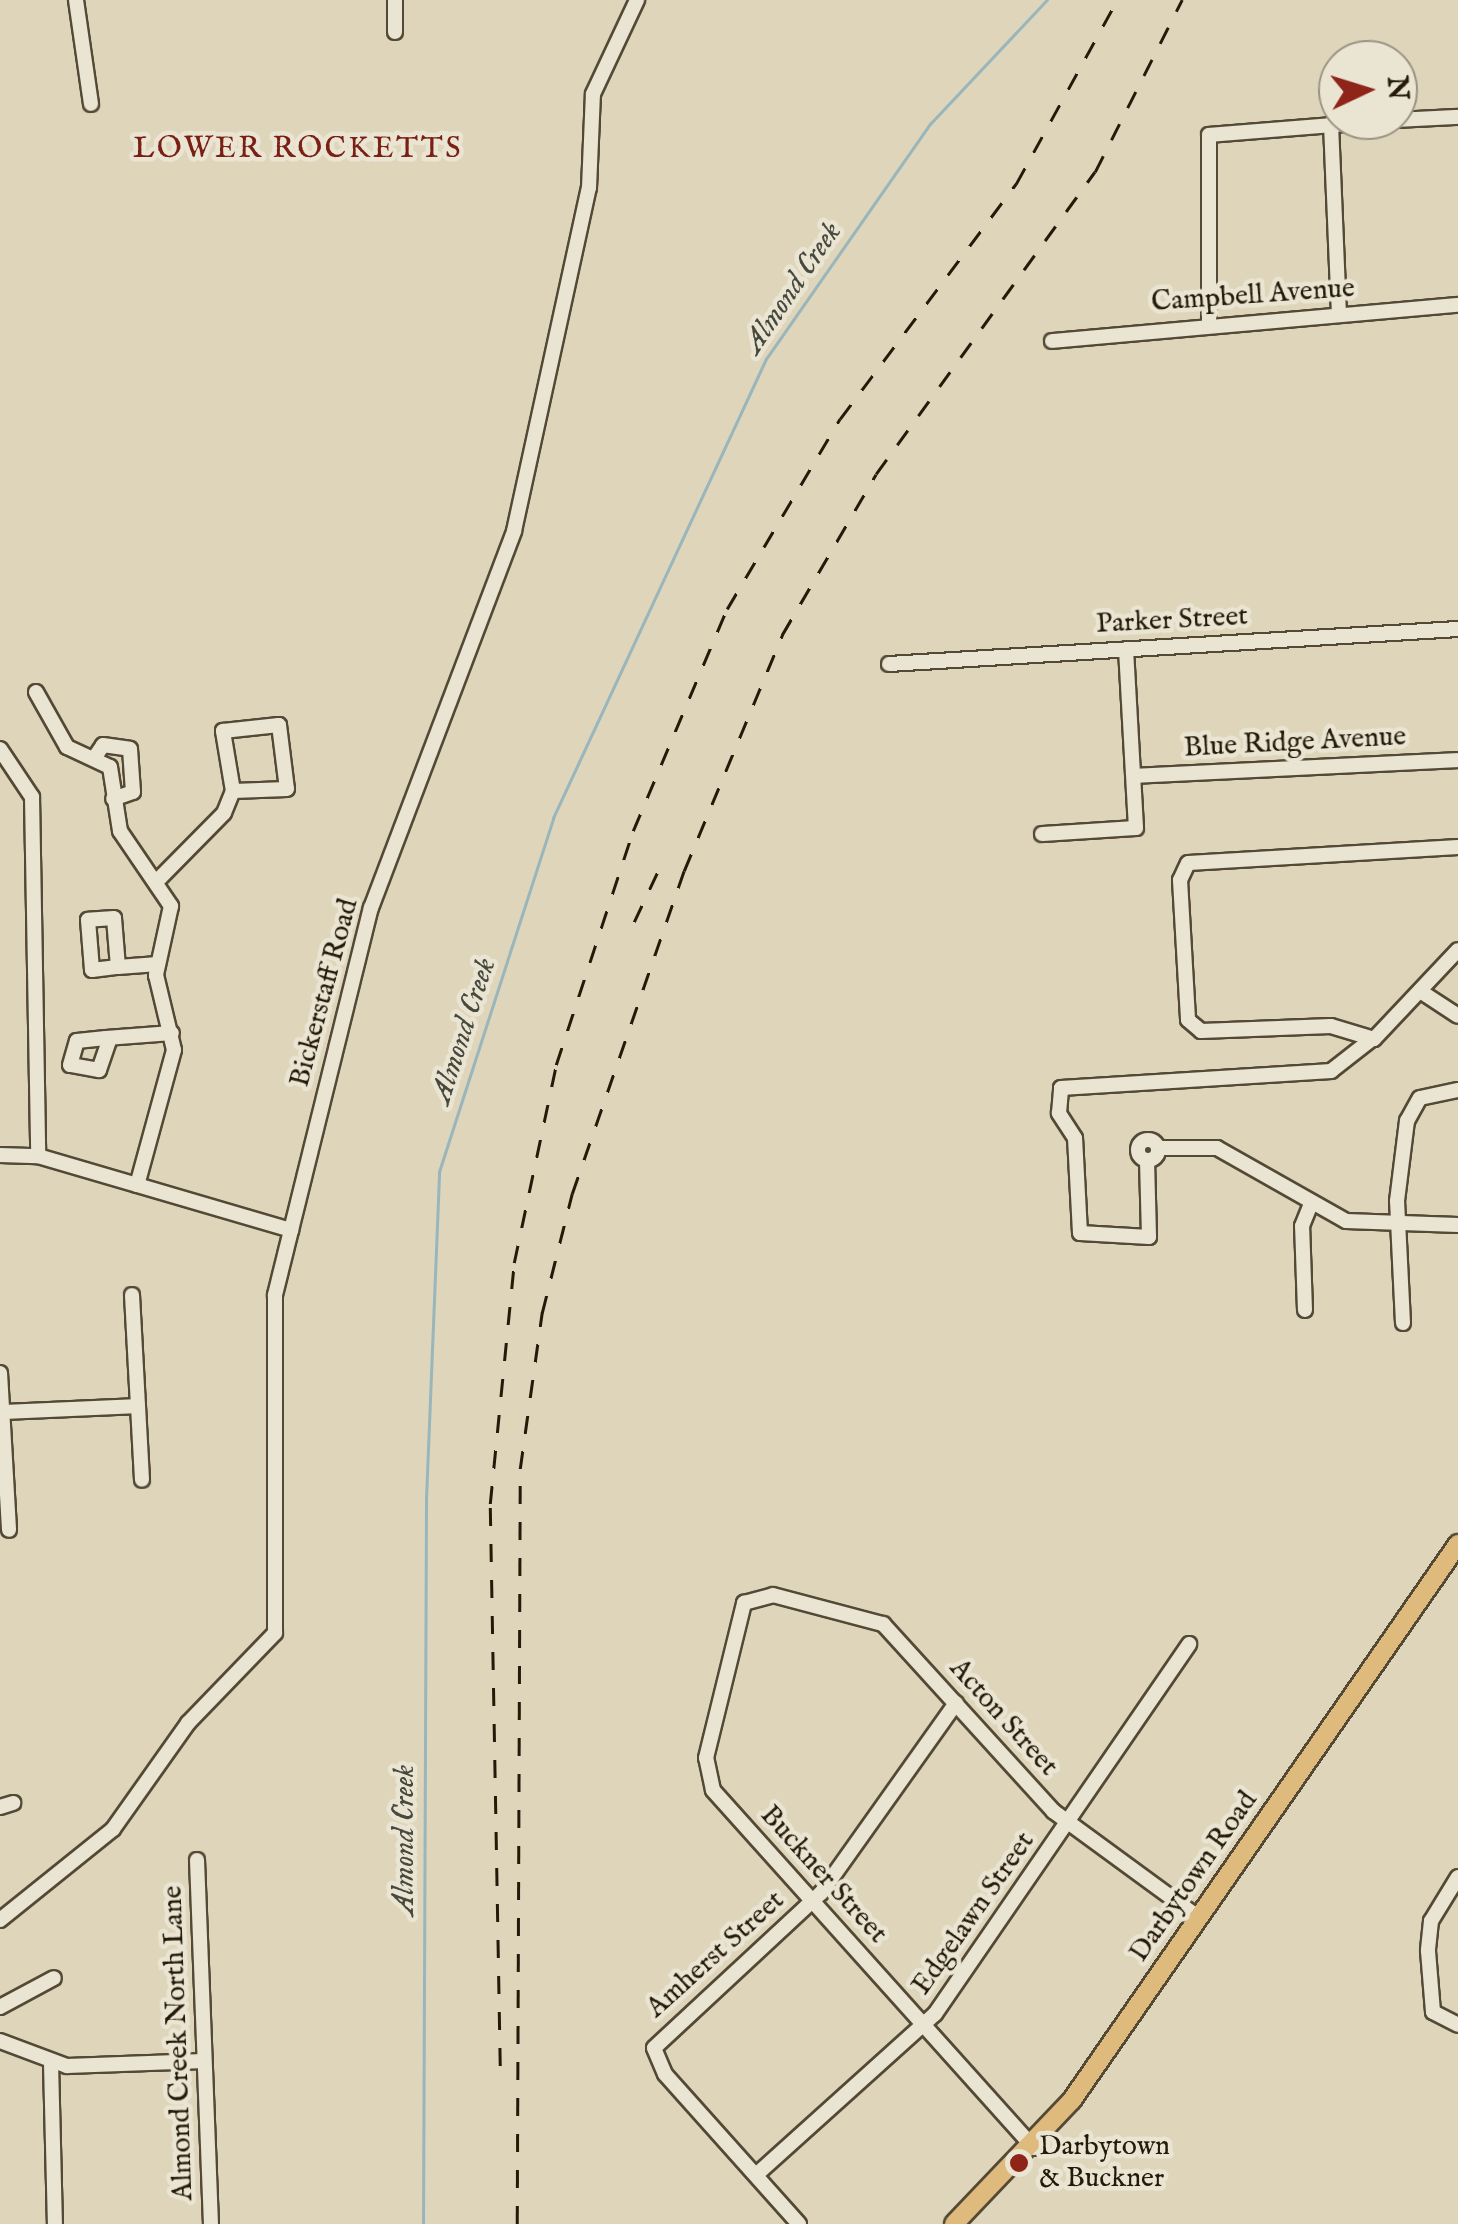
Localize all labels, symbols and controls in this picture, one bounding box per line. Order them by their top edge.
north arrow [1318,40,1418,140]
text: N [1378,75,1415,101]
district label: LOWER ROCKETTS [133,131,463,167]
water label: Almond Creek [736,216,850,360]
street label: Campbell Avenue [1150,272,1356,320]
street label: Parker Street [1095,600,1249,642]
street label: Blue Ridge Avenue [1183,720,1407,766]
street label: Bickerstaff Road [284,895,366,1091]
water label: Almond Creek [424,954,504,1108]
street label: Acton Street [942,1652,1064,1784]
water label: Almond Creek [387,1765,423,1915]
street label: Darbytown Road [1123,1785,1265,1969]
street label: Buckner Street [752,1799,894,1951]
street label: Edgelawn Street [906,1826,1042,2002]
street label: Amherst Street [640,1884,792,2026]
street label: Almond Creek North Lane [157,1885,201,2201]
place label: Darbytown & Buckner [1039,2130,1170,2196]
marker: Darbytown & Buckner [1008,2152,1030,2174]

